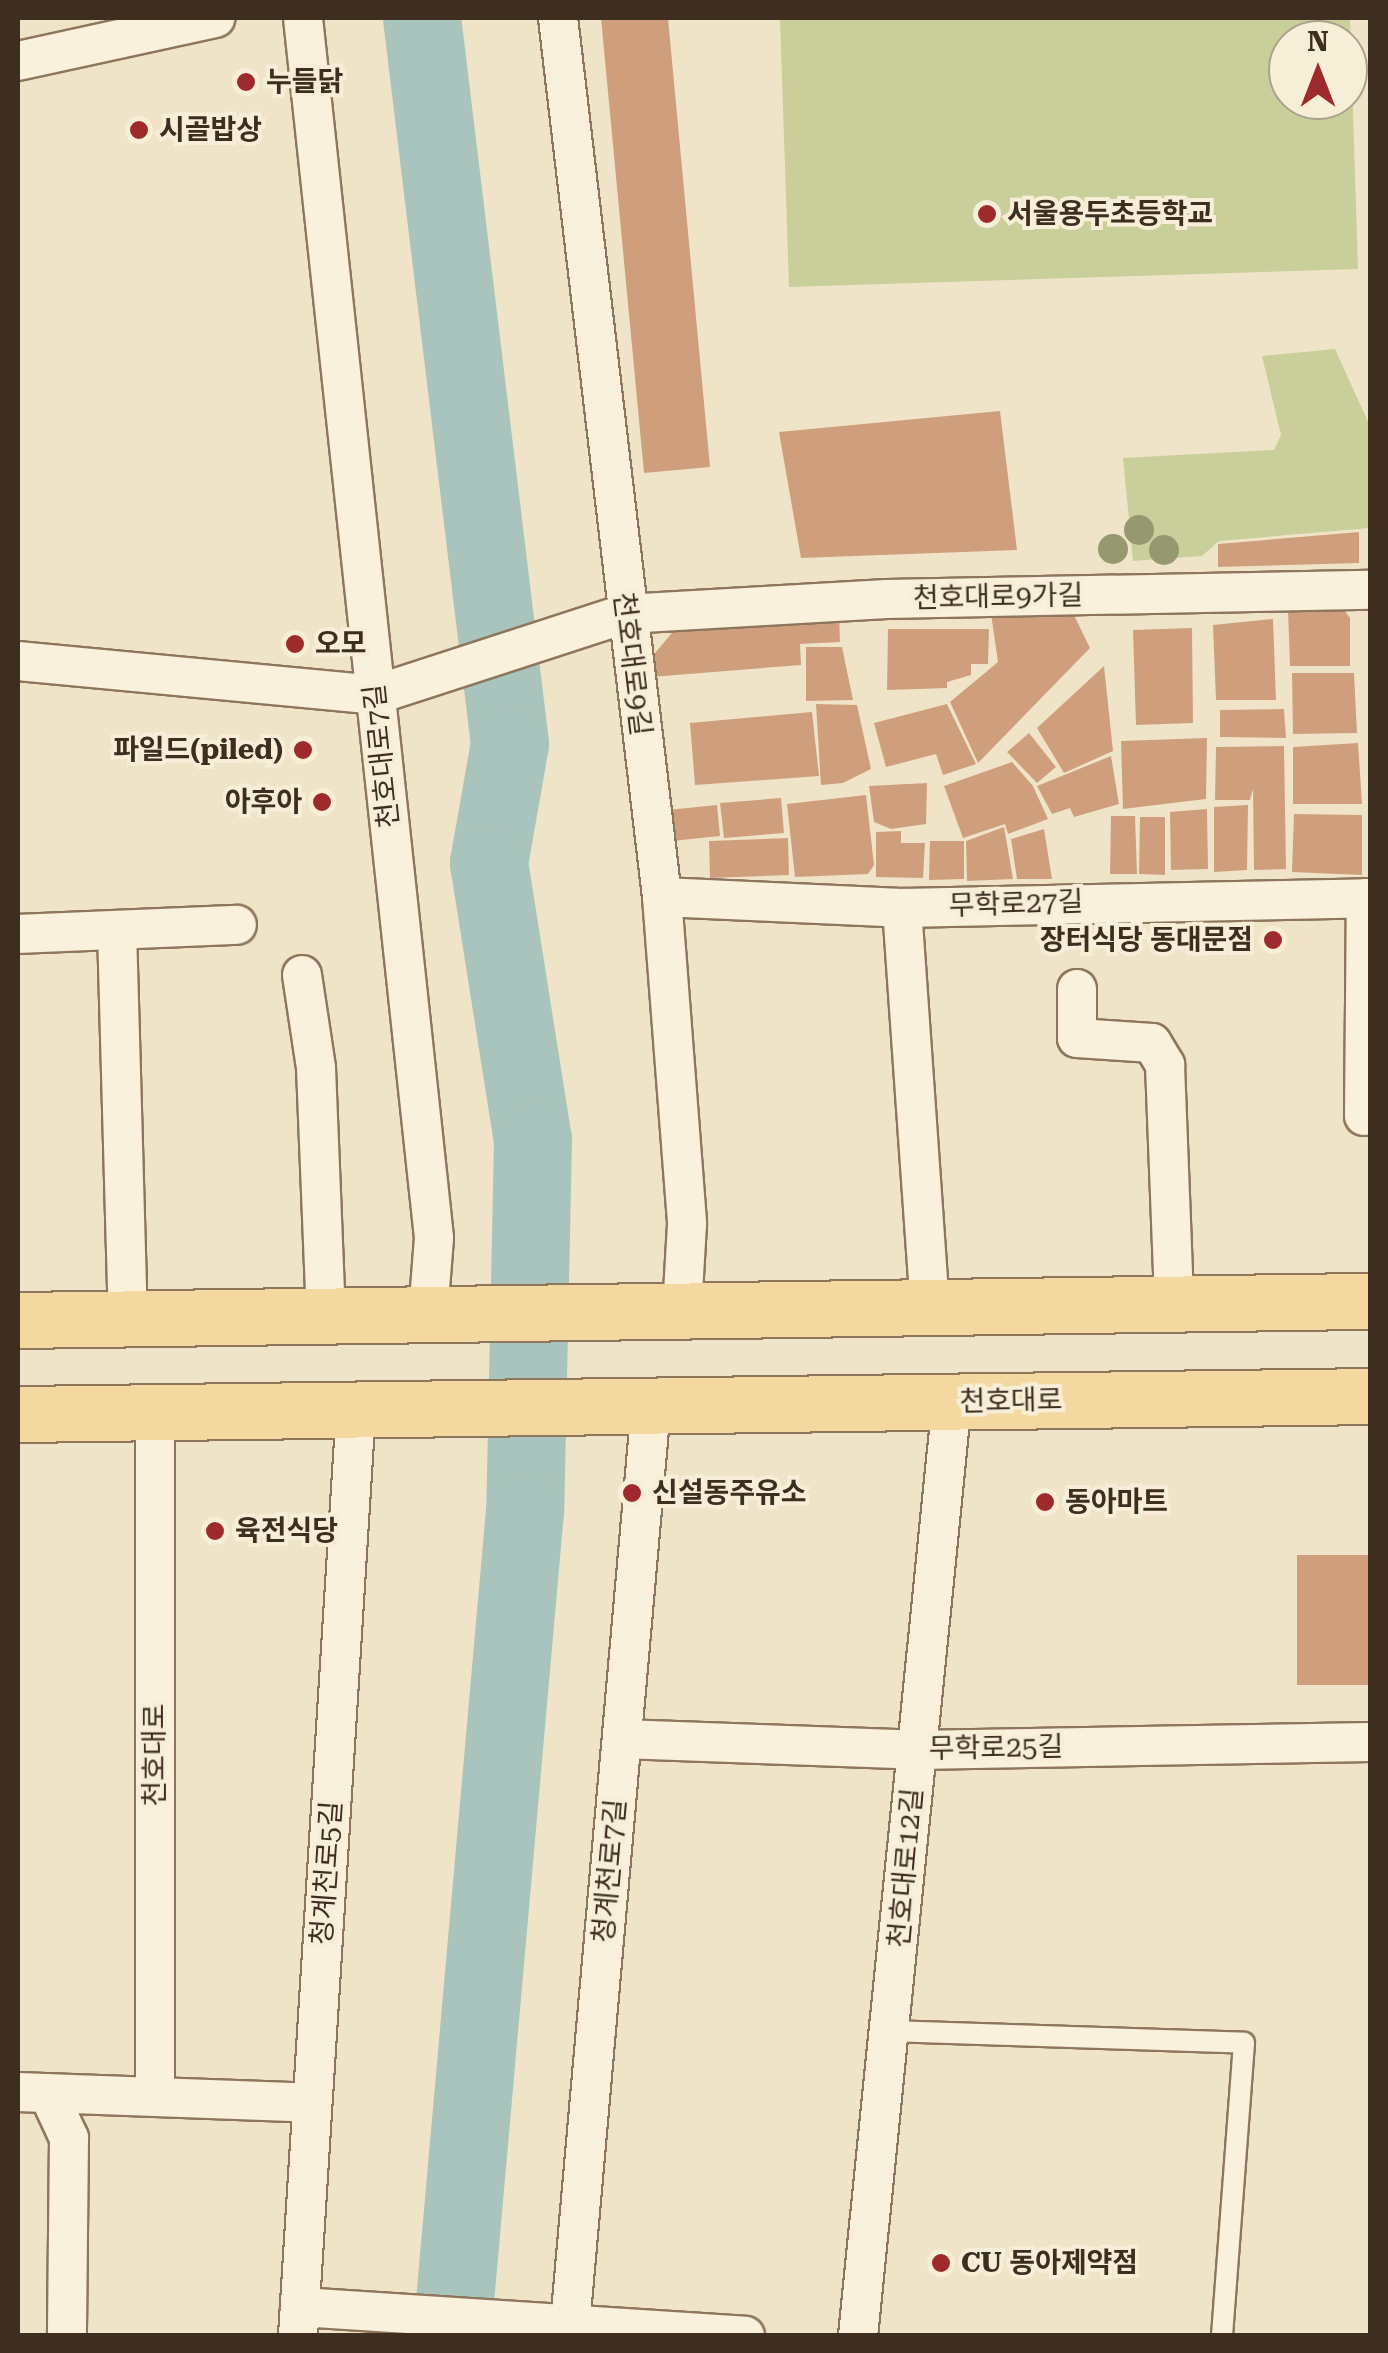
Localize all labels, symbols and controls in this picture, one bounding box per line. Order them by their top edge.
north arrow [1268,20,1368,120]
text: N [1307,25,1329,58]
place label: 누들닭 [266,65,343,99]
marker: 누들닭 [235,71,257,93]
place label: 시골밥상 [159,113,262,147]
marker: 시골밥상 [128,119,150,141]
place label: 서울용두초등학교 [1007,197,1213,231]
marker: 서울용두초등학교 [976,203,998,225]
street label: 천호대로9가길 [913,579,1083,615]
street label: 천호대로9길 [607,590,657,738]
place label: 오모 [315,627,367,661]
marker: 오모 [284,633,306,655]
street label: 천호대로7길 [358,682,406,830]
place label: 파일드(piled) [113,733,283,767]
marker: 파일드(piled) [292,739,314,761]
place label: 아후아 [225,785,302,819]
marker: 아후아 [311,791,333,813]
street label: 무학로27길 [948,885,1084,923]
place label: 장터식당 동대문점 [1040,923,1253,957]
marker: 장터식당 동대문점 [1262,929,1284,951]
street label: 천호대로 [959,1383,1063,1419]
place label: 신설동주유소 [652,1476,807,1510]
marker: 신설동주유소 [621,1482,643,1504]
place label: 동아마트 [1065,1485,1168,1519]
marker: 동아마트 [1034,1491,1056,1513]
place label: 육전식당 [235,1514,338,1548]
marker: 육전식당 [204,1520,226,1542]
street label: 천호대로 [138,1703,172,1807]
street label: 무학로25길 [929,1730,1063,1766]
street label: 천호대로12길 [882,1787,930,1949]
street label: 청계천로7길 [587,1798,633,1944]
street label: 청계천로5길 [305,1800,349,1946]
place label: CU 동아제약점 [961,2246,1138,2280]
marker: CU 동아제약점 [930,2252,952,2274]

